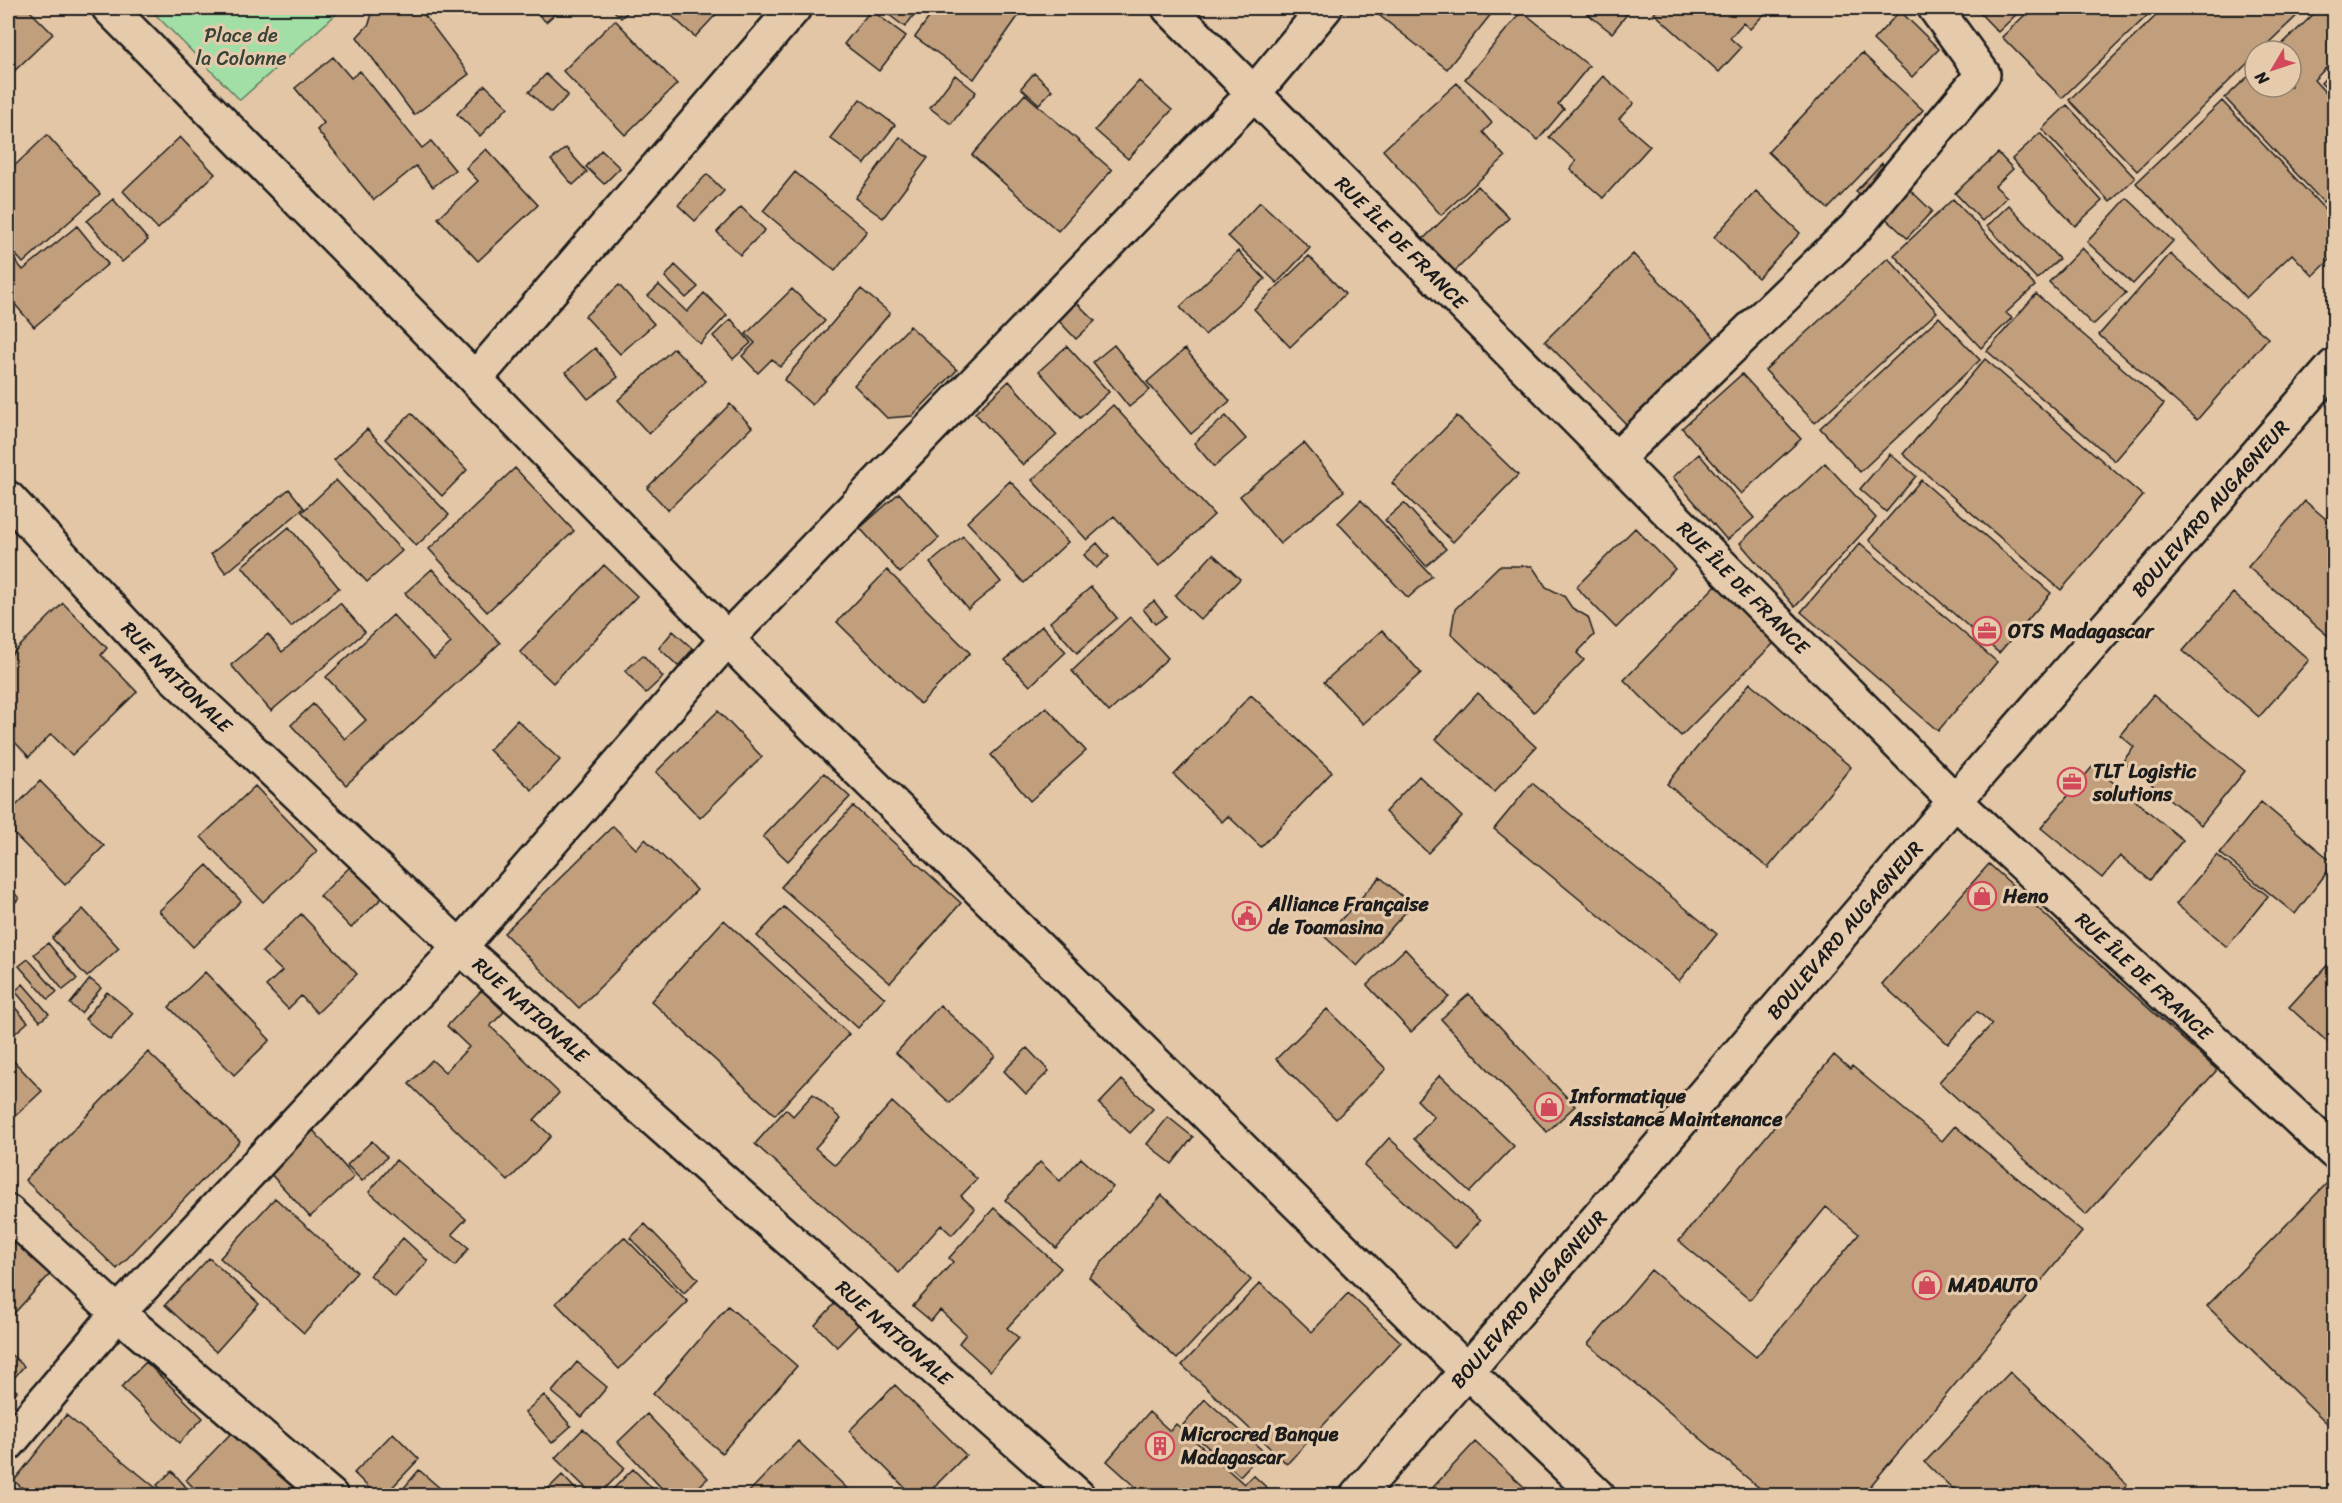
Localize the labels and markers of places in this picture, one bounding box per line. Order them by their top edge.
place label: OTS Madagascar [2008,614,2155,649]
office icon: OTS Madagascar [1971,615,2003,647]
place label: TLT Logistic solutions [2092,754,2197,812]
office icon: TLT Logistic solutions [2056,766,2088,798]
place label: Heno [2002,879,2049,914]
shop icon: Heno [1966,880,1998,912]
place label: Alliance Française de Toamasina [1267,887,1429,945]
public building icon: Alliance Française de Toamasina [1231,900,1263,932]
place label: Informatique Assistance Maintenance [1569,1079,1783,1137]
shop icon: Informatique Assistance Maintenance [1533,1091,1565,1123]
place label: MADAUTO [1947,1268,2038,1303]
shop icon: MADAUTO [1911,1269,1943,1301]
place label: Microcred Banque Madagascar [1180,1417,1339,1475]
building icon: Microcred Banque Madagascar [1144,1430,1176,1462]

